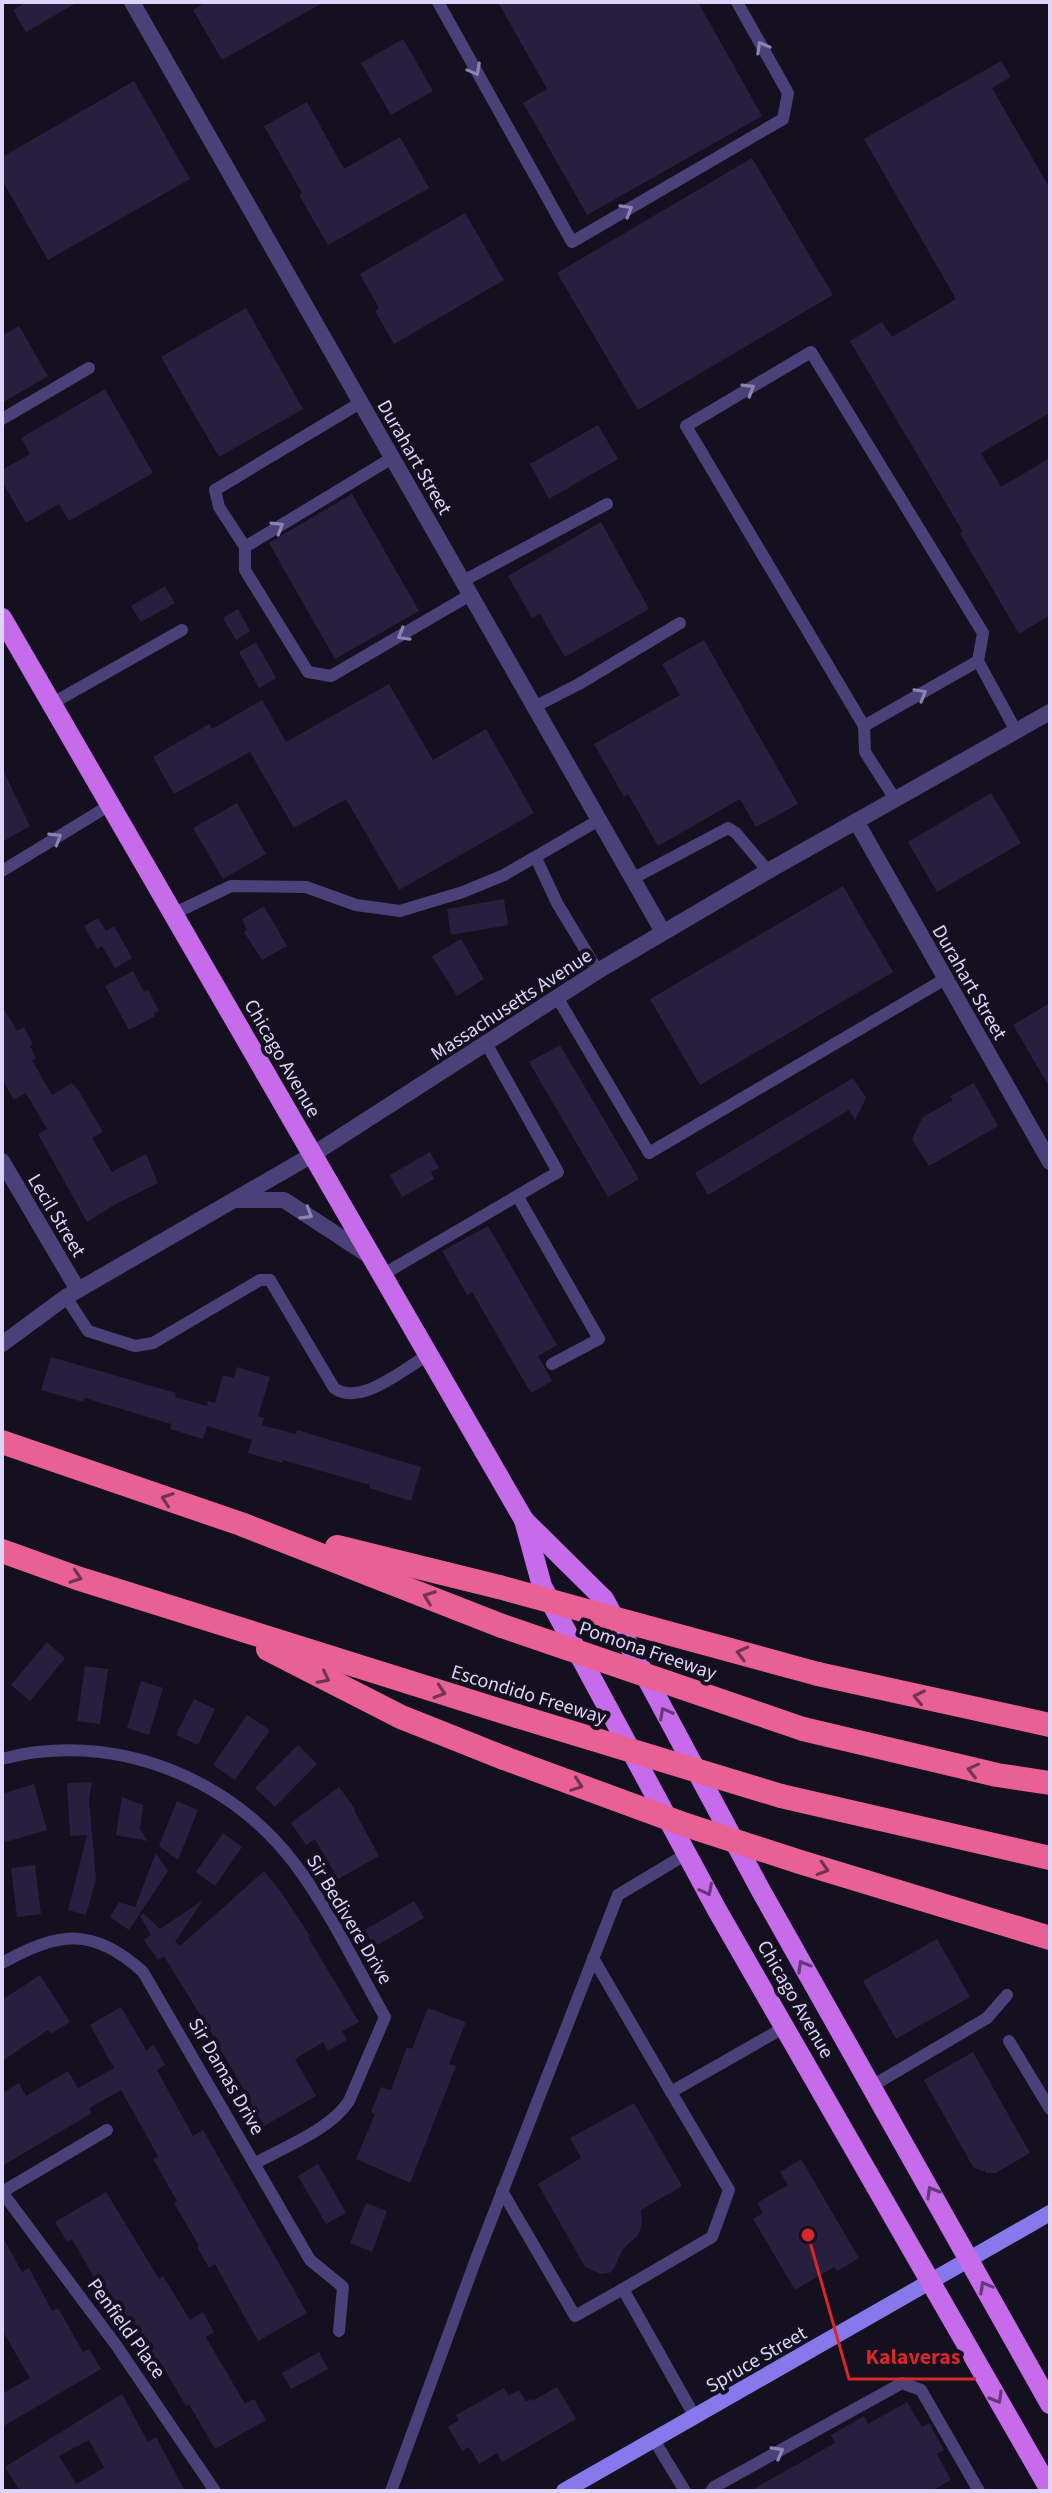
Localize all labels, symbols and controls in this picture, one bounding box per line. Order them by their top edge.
one-way arrow [756,41,772,55]
one-way arrow [466,62,481,76]
one-way arrow [618,204,633,220]
one-way arrow [740,383,755,399]
street label: Durahart Street [370,395,458,520]
one-way arrow [269,521,284,536]
one-way arrow [397,625,412,641]
one-way arrow [912,688,927,704]
one-way arrow [47,832,62,848]
street label: Durahart Street [925,920,1013,1045]
street label: Massachusetts Avenue [425,942,598,1068]
street label: Chicago Avenue [237,994,327,1123]
street label: Lecil Street [20,1169,92,1263]
one-way arrow [298,1205,313,1220]
one-way arrow [161,1493,175,1509]
one-way arrow [68,1567,82,1583]
one-way arrow [423,1590,437,1607]
street label: Pomona Freeway [575,1614,721,1688]
one-way arrow [736,1646,750,1662]
street label: Escondido Freeway [448,1658,610,1732]
one-way arrow [316,1669,331,1684]
one-way arrow [432,1682,446,1698]
one-way arrow [912,1689,926,1706]
one-way arrow [660,1707,675,1721]
one-way arrow [967,1762,981,1779]
one-way arrow [569,1775,583,1792]
street label: Sir Bedivere Drive [299,1849,399,1990]
one-way arrow [816,1860,830,1876]
one-way arrow [697,1881,713,1896]
street label: Chicago Avenue [750,1935,840,2064]
one-way arrow [797,1960,813,1975]
street label: Sir Damas Drive [181,2013,271,2140]
one-way arrow [926,2186,941,2200]
street label: Penfield Place [80,2273,172,2384]
one-way arrow [979,2282,995,2296]
street label: Spruce Street [701,2320,812,2400]
callout: Kalaveras [849,2333,976,2379]
text: Kalaveras [865,2341,961,2373]
one-way arrow [988,2390,1003,2404]
one-way arrow [769,2446,784,2462]

